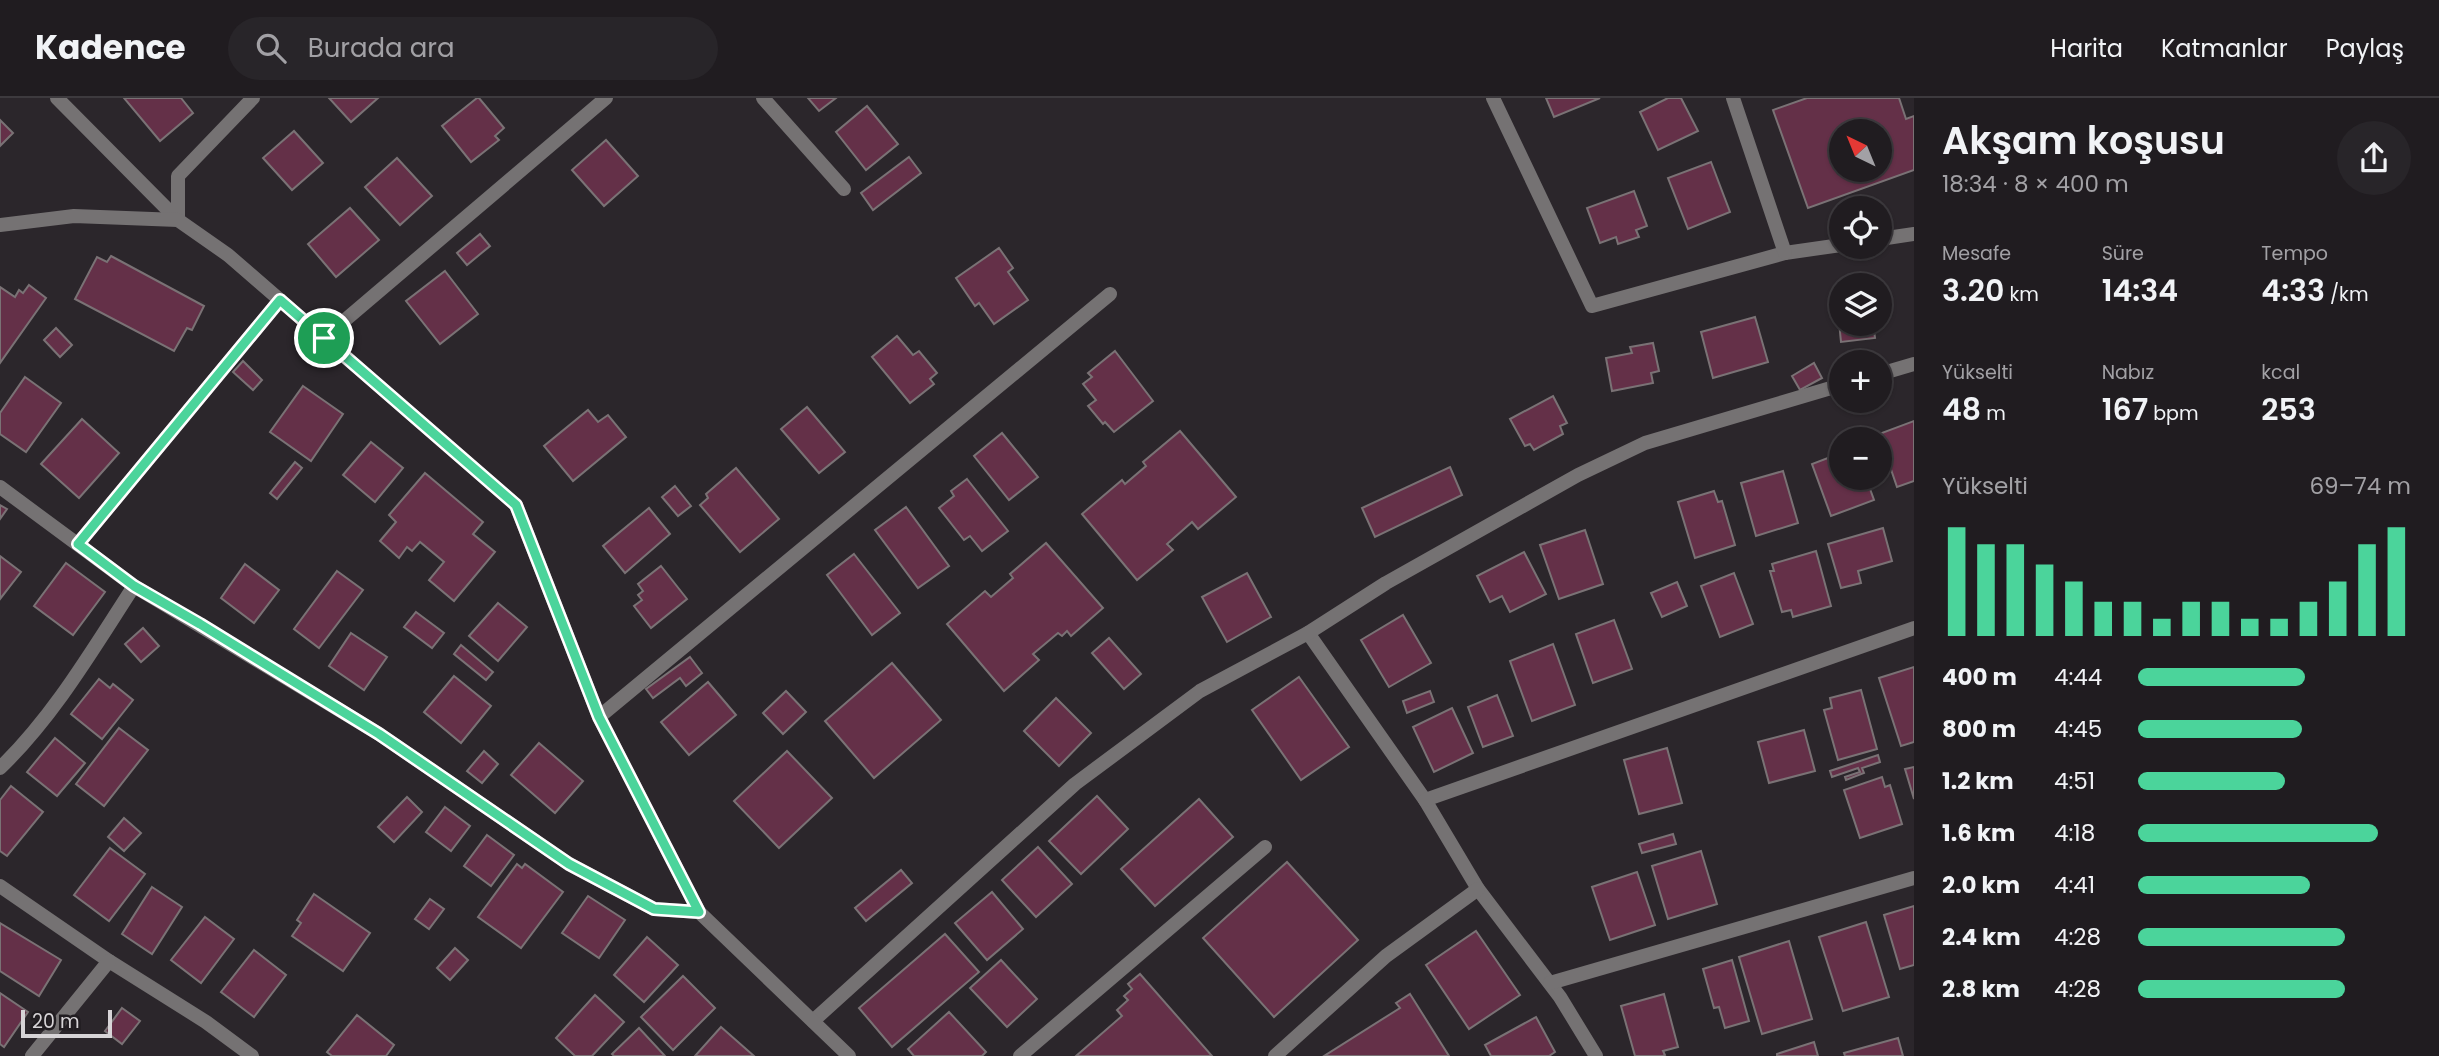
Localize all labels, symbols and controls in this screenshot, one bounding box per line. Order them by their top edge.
search box [228,17,718,80]
text: Kadence [35,24,186,71]
icon: search [252,29,290,67]
text: Burada ara [308,30,454,66]
text: Harita [2050,32,2123,65]
text: Katmanlar [2161,32,2288,65]
text: Paylaş [2326,32,2404,65]
text: Akşam koşusu [1942,114,2225,167]
north arrow [1829,119,1892,182]
map controls [1829,119,1892,490]
button: share [2337,121,2411,195]
text: 18:34 · 8 × 400 m [1942,168,2129,200]
button: locate [1829,196,1892,259]
text: Mesafe [1942,240,2011,267]
text: Süre [2102,240,2144,267]
text: Tempo [2261,240,2328,267]
text: 3.20 [1942,269,2004,312]
text: 14:34 [2102,269,2178,312]
text: 4:33 [2261,269,2325,312]
button: layers [1829,273,1892,336]
text: km [2004,281,2039,308]
text: /km [2325,281,2368,308]
pin [294,308,354,368]
icon: arrive [305,319,343,357]
button: + [1829,350,1892,413]
text: Yükselti [1942,359,2013,386]
text: Nabız [2102,359,2154,386]
text: kcal [2261,359,2300,386]
text: 48 [1942,388,1981,431]
text: 167 [2102,388,2148,431]
text: 253 [2261,388,2316,431]
text: m [1981,400,2006,427]
text: bpm [2148,400,2199,427]
button: − [1829,427,1892,490]
text: Yükselti [1942,470,2028,502]
text: 69–74 m [2309,470,2411,502]
text: 400 m [1942,661,2017,693]
text: 4:44 [2054,661,2102,693]
text: 800 m [1942,713,2016,745]
text: 4:45 [2054,713,2102,745]
text: 1.2 km [1942,765,2014,797]
text: 4:51 [2054,765,2095,797]
text: 1.6 km [1942,817,2015,849]
text: 4:18 [2054,817,2095,849]
text: 2.0 km [1942,869,2020,901]
text: 4:41 [2054,869,2095,901]
text: 2.4 km [1942,921,2021,953]
text: 4:28 [2054,921,2101,953]
text: 2.8 km [1942,973,2020,1005]
text: 4:28 [2054,973,2101,1005]
scale bar [21,1007,112,1039]
text: 20 m [32,1008,80,1035]

